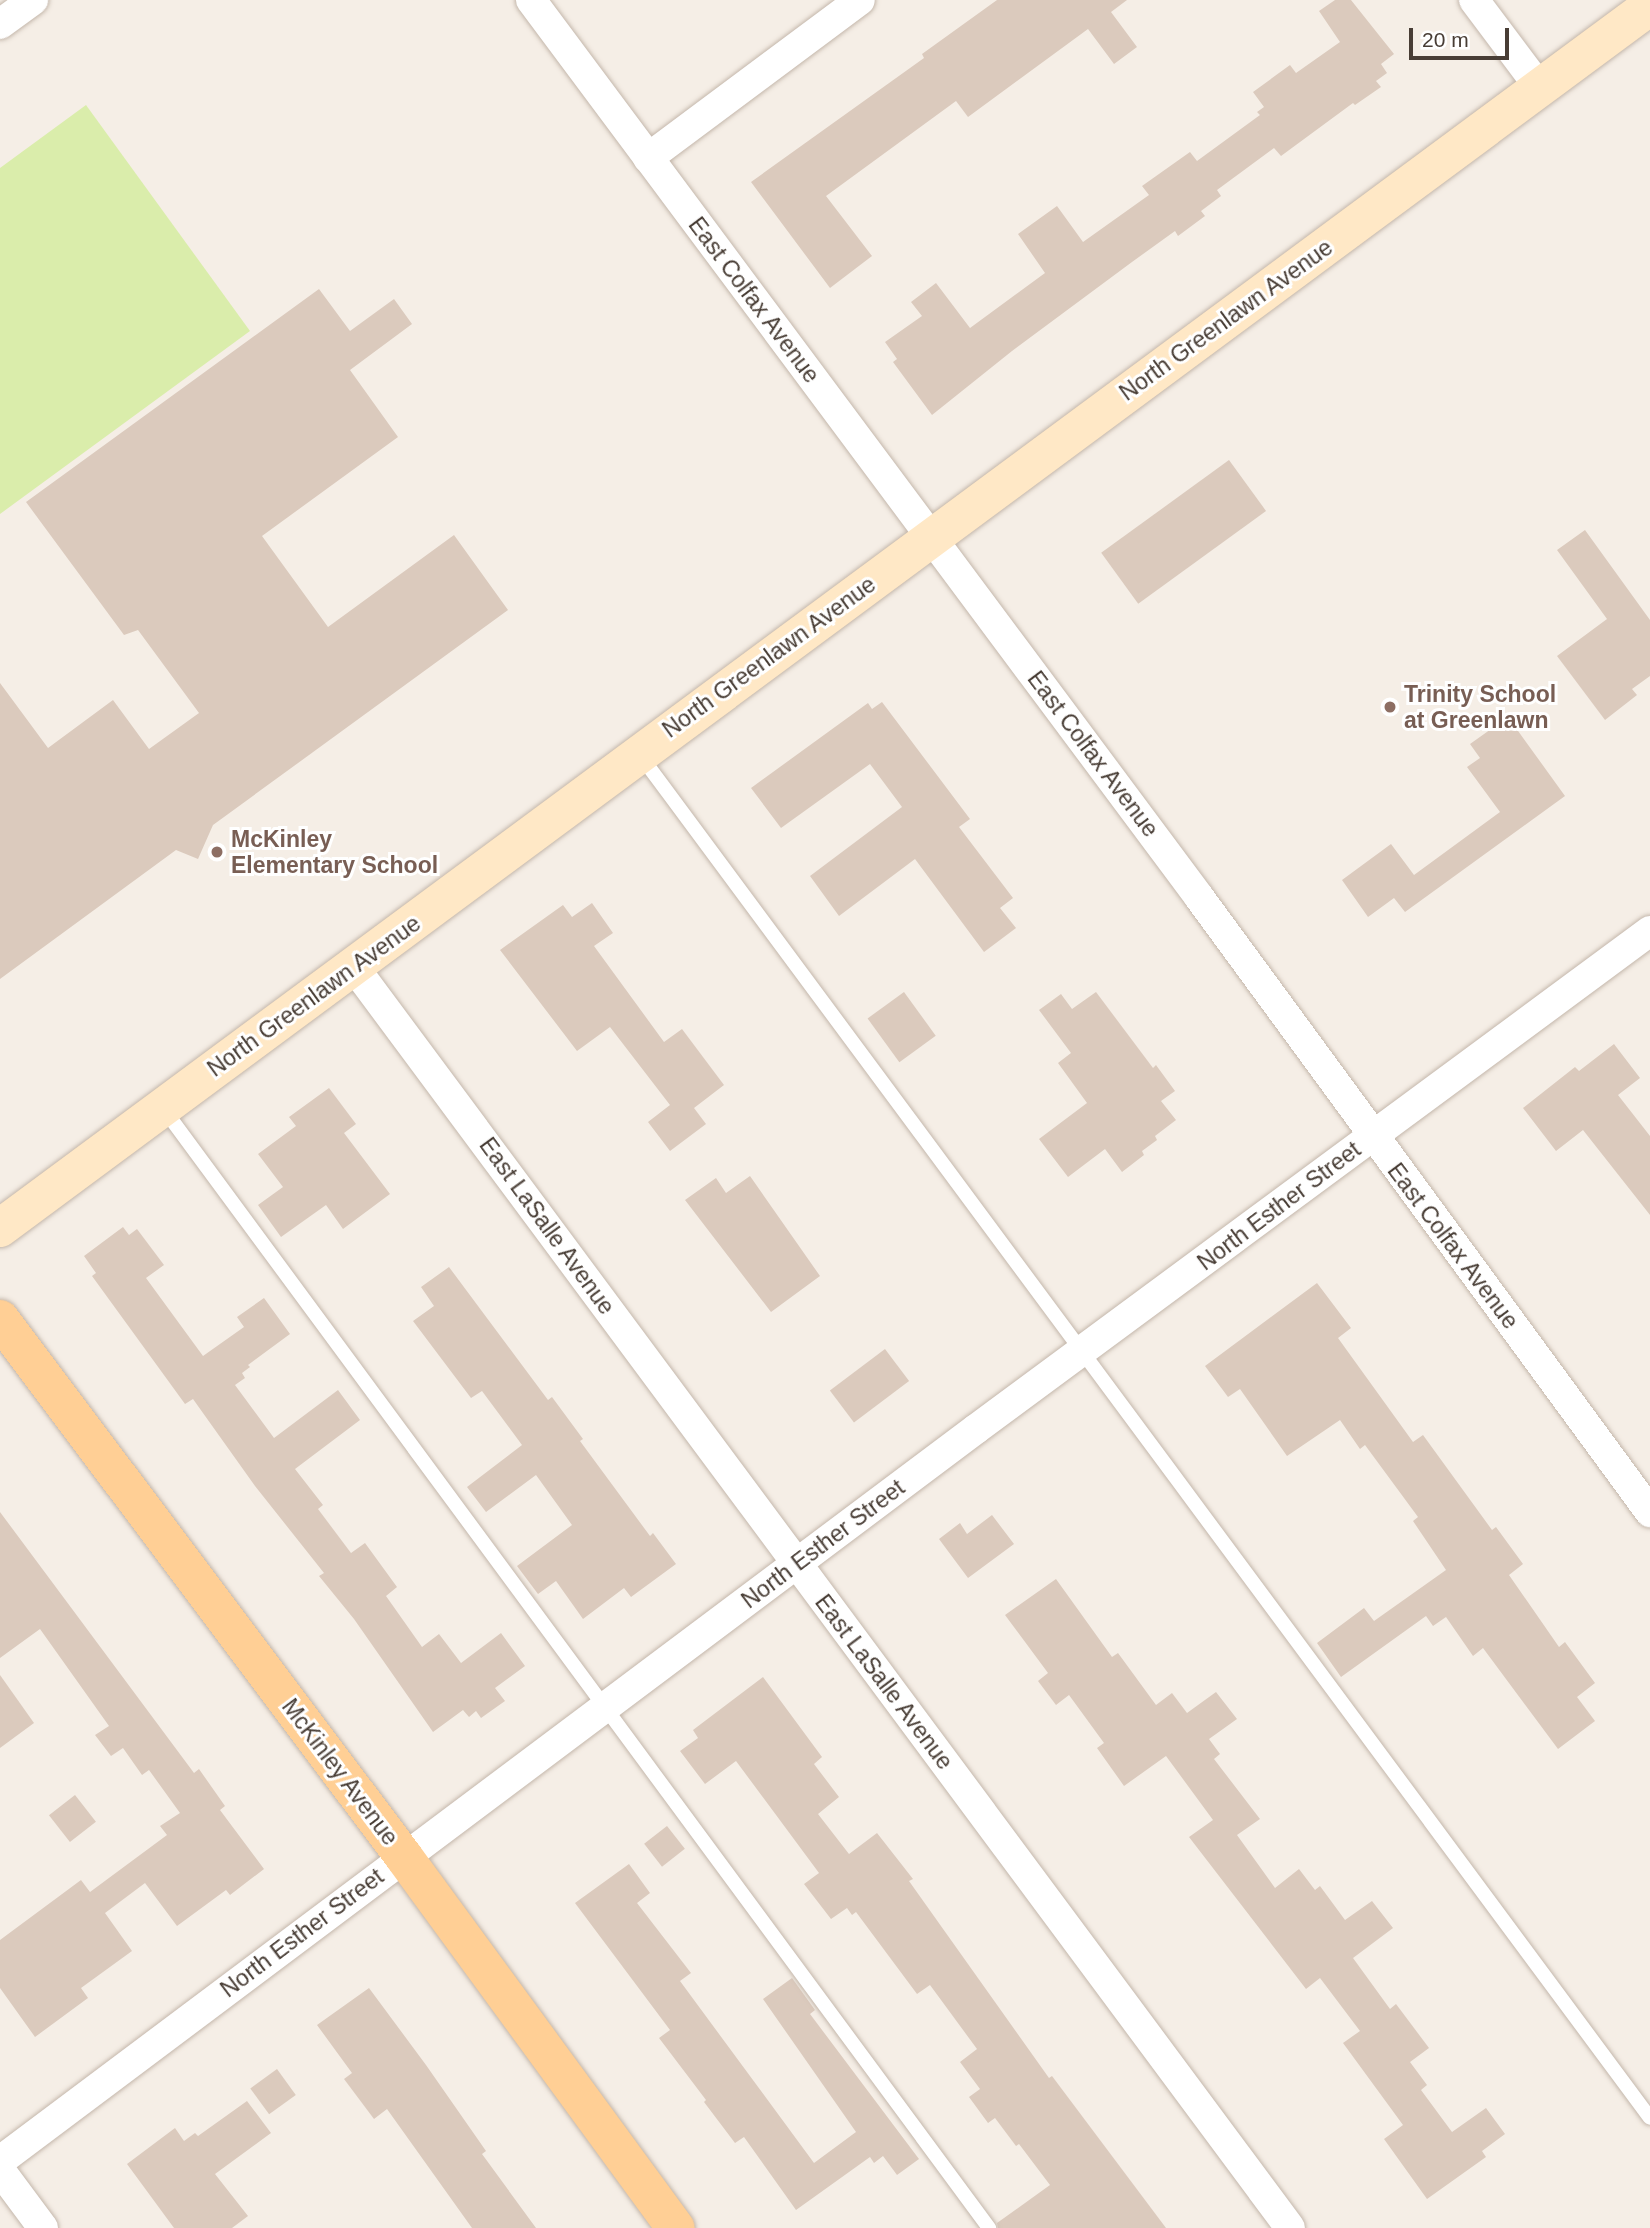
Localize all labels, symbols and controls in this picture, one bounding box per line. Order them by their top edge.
scale bar [1412,14,1512,58]
text: 20 m [1422,28,1469,51]
street label: East Colfax Avenue [682,211,826,389]
street label: North Greenlawn Avenue [1114,233,1338,407]
street label: North Greenlawn Avenue [657,570,881,744]
street label: East Colfax Avenue [1021,665,1165,843]
place label: Trinity School at Greenlawn [1404,680,1556,734]
marker: Trinity School at Greenlawn [1382,699,1398,715]
place label: McKinley Elementary School [231,825,438,879]
marker: McKinley Elementary School [209,844,225,860]
street label: North Greenlawn Avenue [202,909,426,1083]
street label: East LaSalle Avenue [473,1132,621,1320]
street label: North Esther Street [1192,1136,1366,1276]
street label: East Colfax Avenue [1381,1157,1525,1335]
street label: North Esther Street [736,1474,910,1614]
street label: East LaSalle Avenue [809,1589,959,1775]
street label: McKinley Avenue [276,1693,404,1851]
street label: North Esther Street [215,1863,389,2003]

